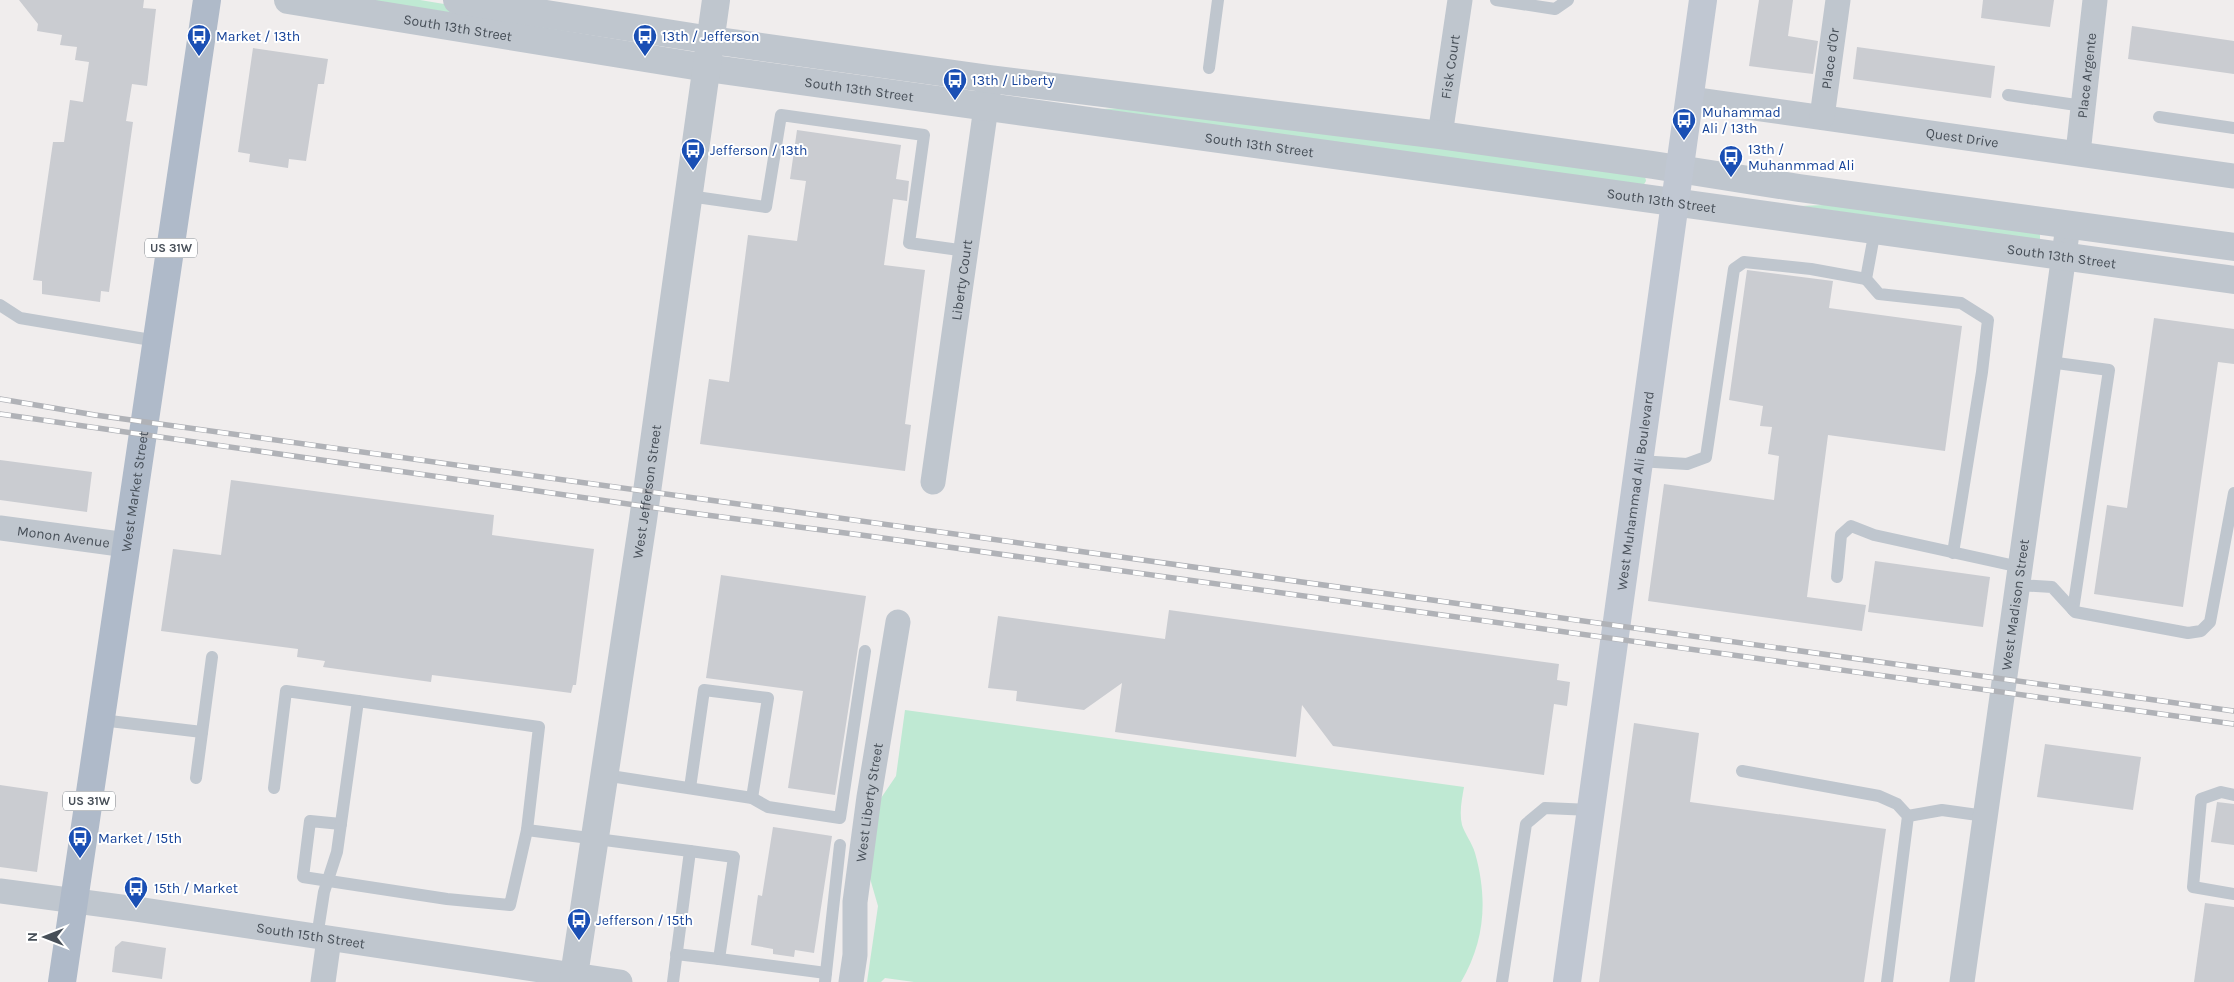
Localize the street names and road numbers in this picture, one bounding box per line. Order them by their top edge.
street label: South 13th Street [402,11,513,45]
street label: Place d'Or [1818,26,1843,90]
street label: Place Argente [2074,32,2100,119]
street label: Fisk Court [1437,33,1464,100]
street label: South 13th Street [803,74,915,106]
street label: Quest Drive [1925,124,2000,152]
street label: South 13th Street [1203,129,1315,161]
street label: South 13th Street [1606,185,1717,217]
road number: US 31W [145,238,197,258]
street label: Liberty Court [948,239,976,322]
street label: South 13th Street [2006,241,2117,273]
street label: West Muhammad Ali Boulevard [1613,390,1658,591]
street label: West Jefferson Street [629,423,665,560]
street label: West Market Street [118,430,152,553]
street label: Monon Avenue [16,522,111,552]
street label: West Madison Street [1998,538,2033,672]
street label: West Liberty Street [852,742,887,863]
road number: US 31W [63,791,115,810]
street label: South 15th Street [255,919,366,952]

